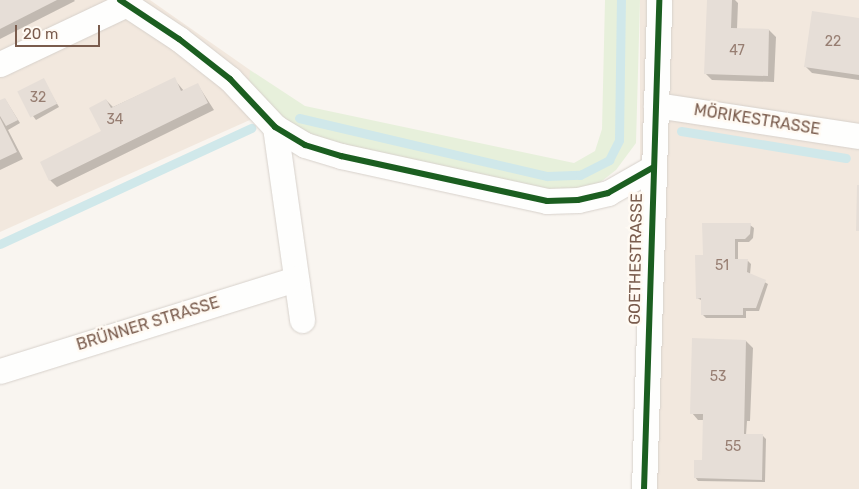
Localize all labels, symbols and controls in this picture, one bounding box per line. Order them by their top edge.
scale bar [18,15,102,47]
text: 20 m [23,25,58,43]
house number: 22 [825,34,841,50]
house number: 47 [729,43,745,59]
house number: 32 [30,90,46,106]
street label: MÖRIKESTRASSE [693,101,821,139]
house number: 34 [106,112,124,128]
street label: GOETHESTRASSE [625,193,647,325]
house number: 51 [715,258,729,274]
street label: BRÜNNER STRASSE [74,293,222,355]
house number: 53 [710,369,726,385]
house number: 55 [725,439,741,455]

